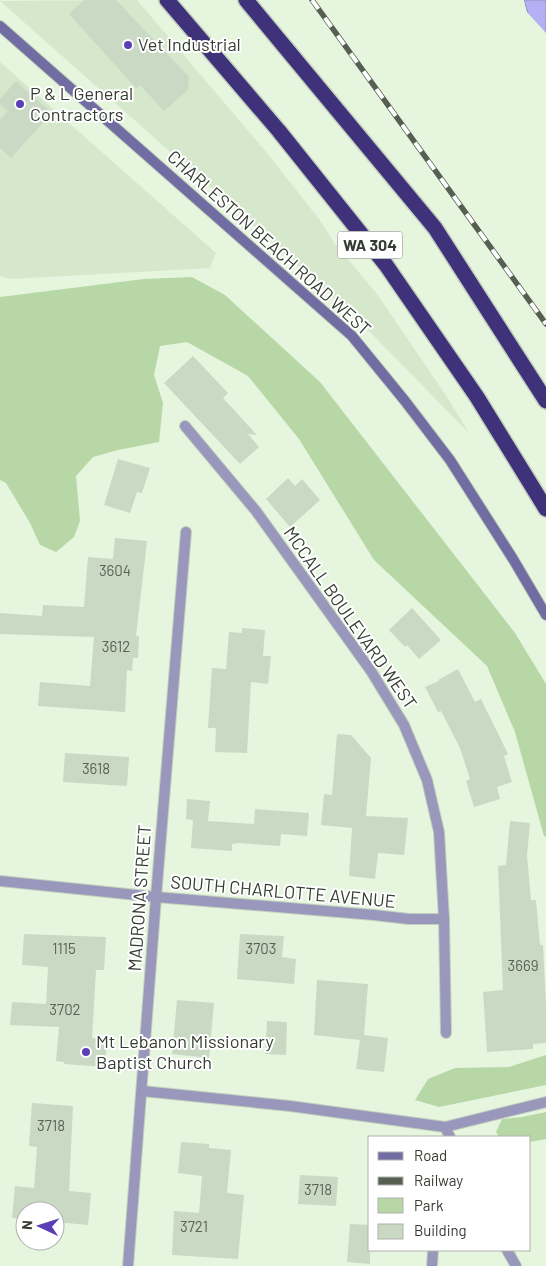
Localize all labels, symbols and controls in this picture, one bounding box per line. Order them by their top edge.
place label: Vet Industrial [138,33,241,55]
marker: Vet Industrial [122,39,134,51]
place label: P & L General Contractors [30,82,133,125]
marker: P & L General Contractors [14,98,26,110]
street label: CHARLESTON BEACH ROAD WEST [163,145,376,339]
road number: WA 304 [338,232,402,258]
street label: MCCALL BOULEVARD WEST [279,522,422,713]
house number: 3604 [99,561,131,579]
house number: 3612 [102,637,130,655]
house number: 3618 [82,759,110,777]
street label: MADRONA STREET [123,824,155,972]
street label: SOUTH CHARLOTTE AVENUE [170,870,397,912]
house number: 1115 [52,939,76,957]
house number: 3703 [245,939,277,957]
house number: 3669 [508,956,539,974]
house number: 3702 [49,1000,81,1018]
place label: Mt Lebanon Missionary Baptist Church [96,1030,274,1073]
marker: Mt Lebanon Missionary Baptist Church [80,1046,92,1058]
house number: 3718 [37,1116,65,1134]
legend [368,1136,531,1251]
text: Road [414,1146,447,1164]
text: Railway [414,1171,463,1189]
house number: 3718 [304,1180,332,1198]
text: Park [414,1196,444,1214]
north arrow [15,1201,65,1251]
house number: 3721 [180,1217,208,1235]
text: N [18,1220,35,1230]
text: Building [414,1221,467,1239]

